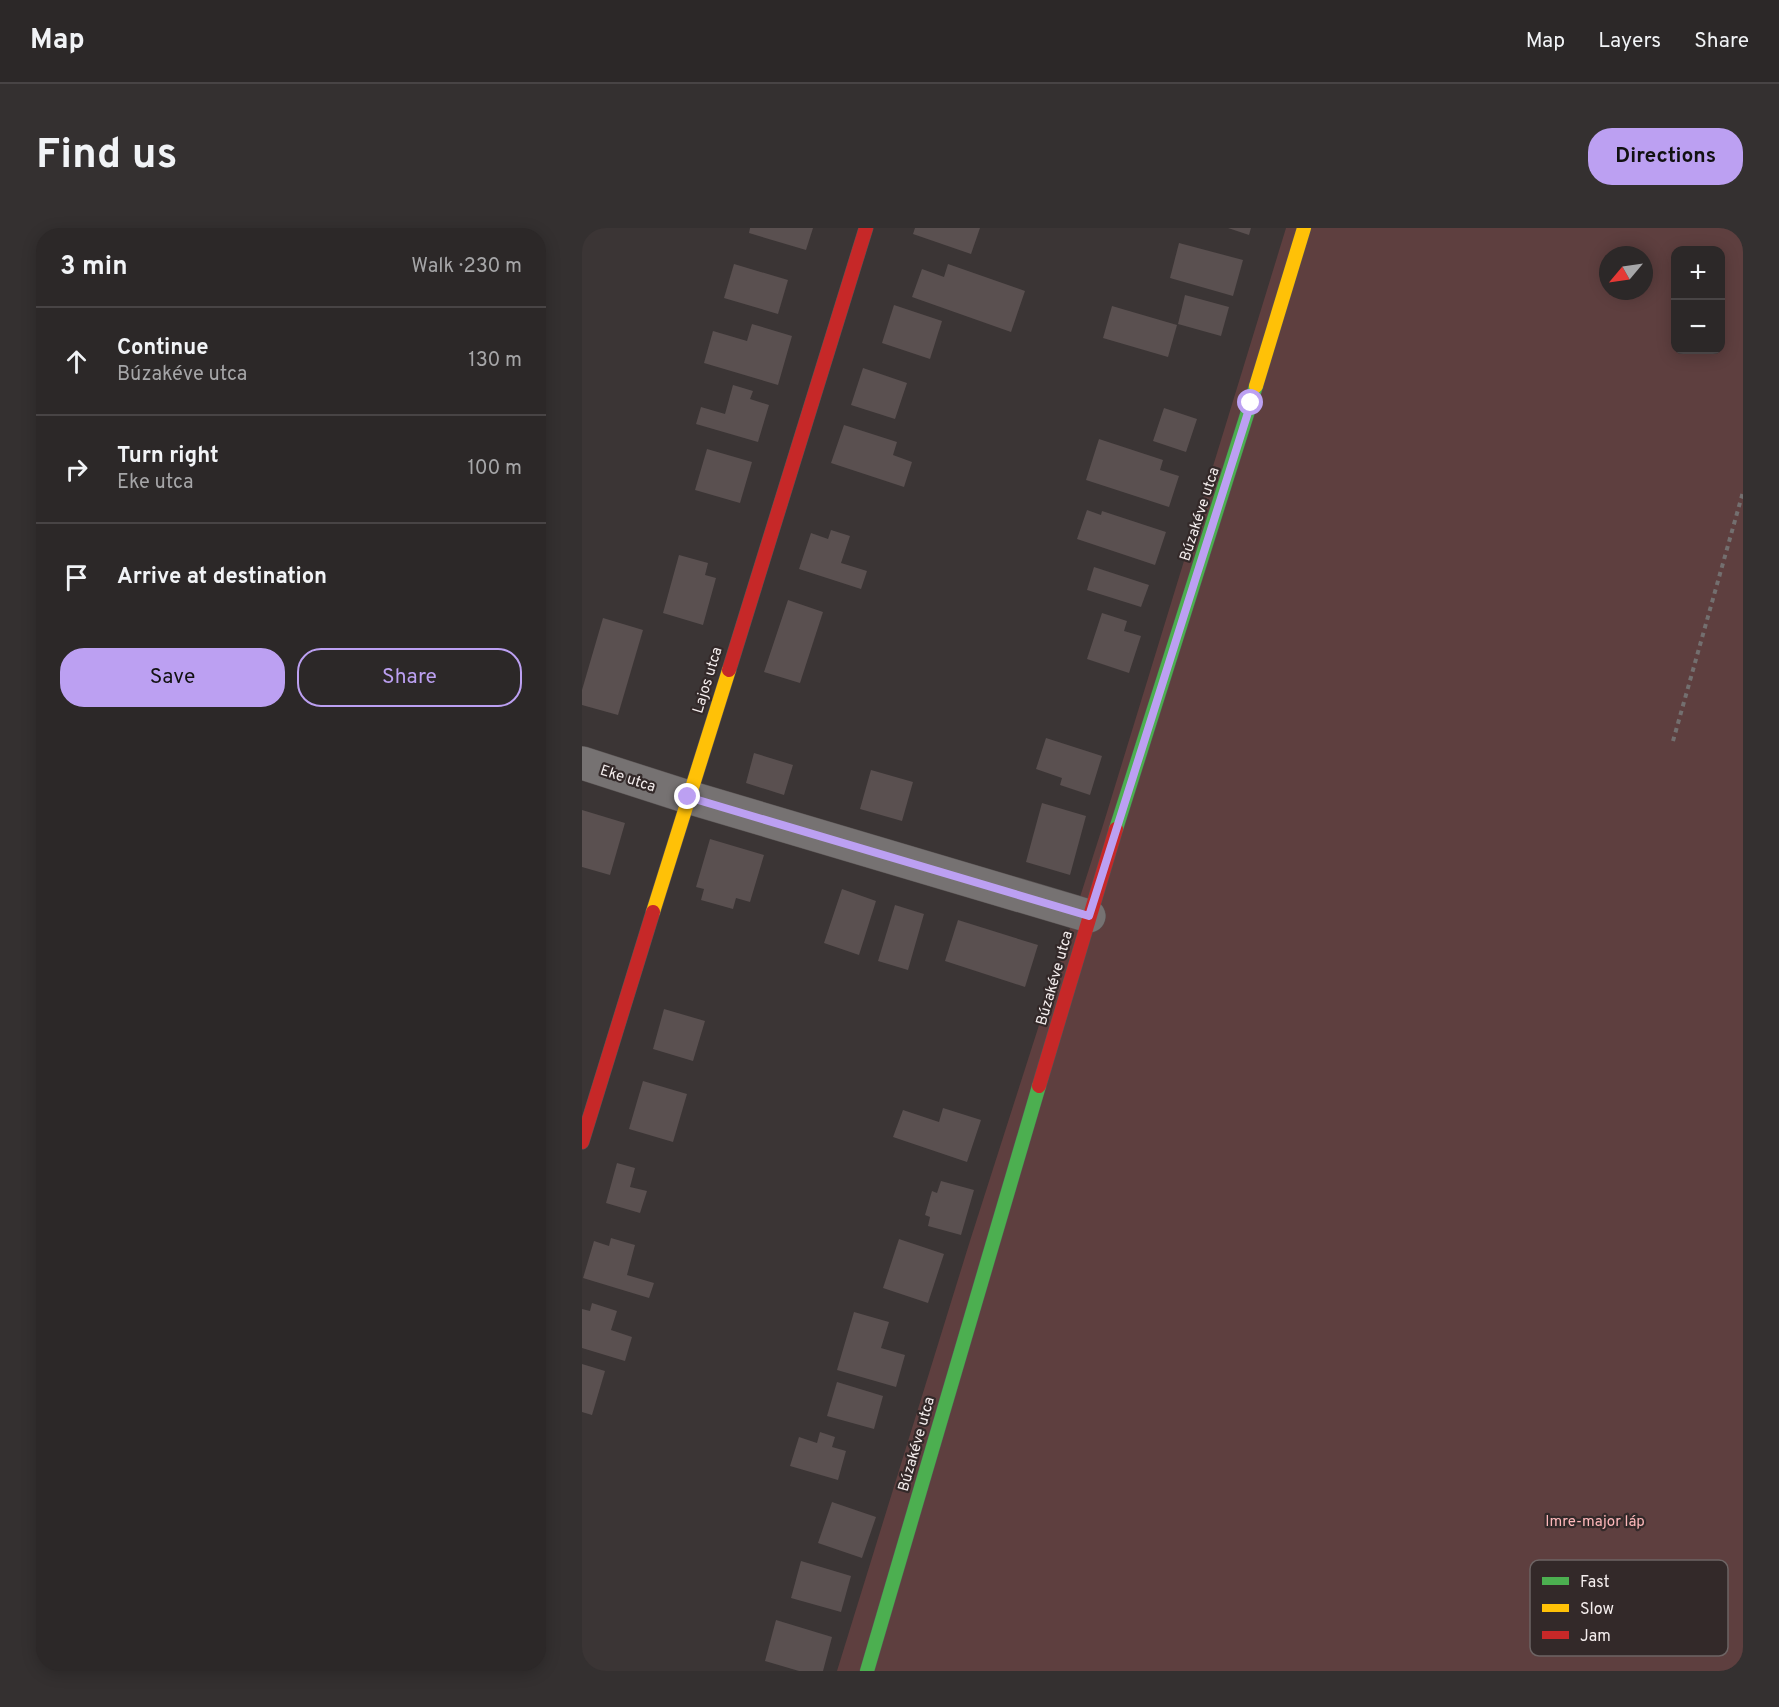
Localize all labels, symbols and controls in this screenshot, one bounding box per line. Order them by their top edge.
text: Map [30,23,85,59]
text: Map [1526,28,1565,55]
text: Layers [1598,28,1661,55]
text: Share [1694,28,1749,55]
button: Directions [1588,128,1743,185]
text: Find us [36,130,177,183]
north arrow [1599,246,1653,300]
map controls [1671,246,1725,354]
button: + [1671,246,1725,300]
text: 3 min [60,251,128,284]
text: Walk · 230 m [411,254,522,280]
button: − [1671,300,1725,354]
text: Continue [117,335,208,362]
icon: ahead [60,345,93,378]
text: 130 m [468,348,522,374]
text: Búzakéve utca [117,362,247,388]
route start [1237,389,1263,415]
text: Turn right [117,443,219,470]
icon: right [60,453,93,486]
text: 100 m [467,456,522,482]
street label: Búzakéve utca [1176,465,1225,564]
text: Eke utca [117,470,193,496]
icon: arrive [60,561,93,594]
text: Arrive at destination [117,564,327,591]
street label: Lajos utca [689,645,728,716]
button: Save [60,648,285,707]
button: Share [297,648,522,707]
street label: Eke utca [597,762,658,797]
route end [674,783,700,809]
street label: Búzakéve utca [1033,929,1078,1028]
street label: Búzakéve utca [895,1395,940,1494]
park label: Imre-major láp [1545,1513,1645,1532]
legend [1530,1560,1728,1656]
text: Fast [1580,1573,1610,1593]
text: Slow [1580,1600,1614,1620]
text: Jam [1580,1627,1611,1647]

